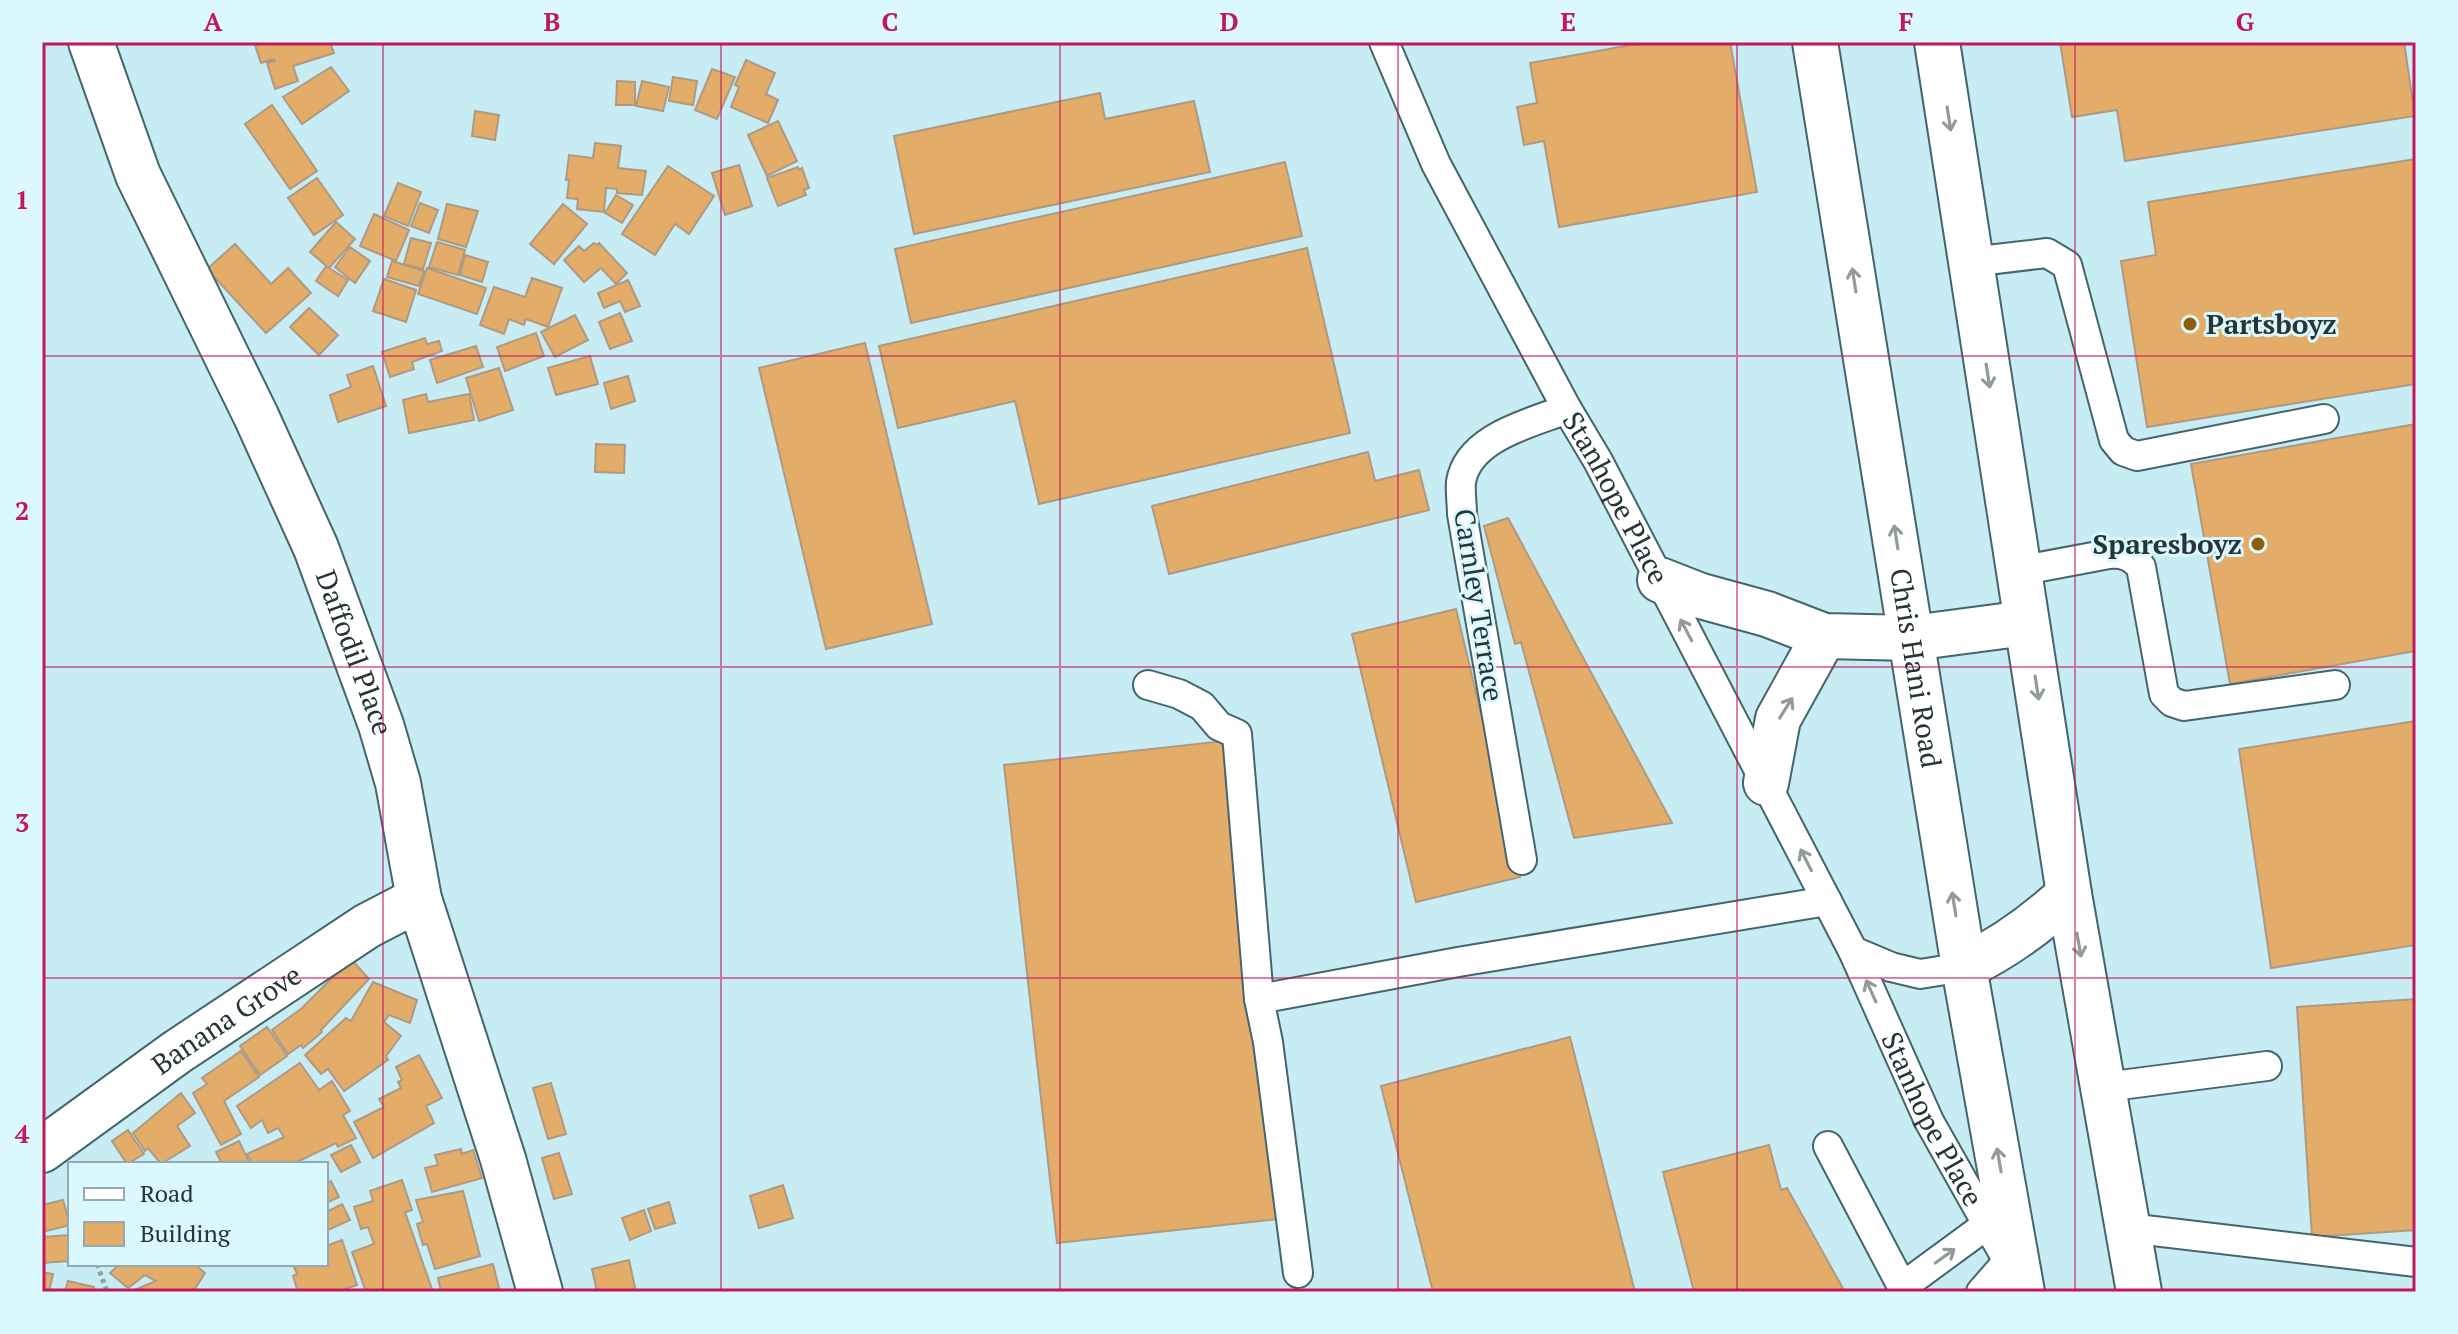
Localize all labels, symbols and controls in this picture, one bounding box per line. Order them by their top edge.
text: A [204,4,223,38]
text: B [544,4,560,38]
text: C [882,4,898,38]
text: D [1219,4,1239,38]
text: E [1560,4,1576,38]
text: F [1899,4,1914,38]
text: G [2236,4,2255,38]
one-way arrow [1942,106,1957,131]
text: 1 [15,182,29,216]
one-way arrow [1845,268,1860,293]
place label: Partsboyz [2206,305,2337,342]
marker: Partsboyz [2181,315,2199,333]
one-way arrow [1981,363,1996,388]
street label: Stanhope Place [1555,405,1678,590]
text: 2 [15,493,29,527]
street label: Carnley Terrace [1446,506,1513,704]
one-way arrow [1887,524,1902,550]
place label: Sparesboyz [2092,525,2242,562]
marker: Sparesboyz [2249,535,2267,553]
street label: Daffodil Place [308,565,402,739]
street label: Chris Hani Road [1882,565,1951,770]
one-way arrow [1677,618,1693,642]
one-way arrow [2030,675,2045,701]
one-way arrow [1778,697,1794,720]
text: 3 [15,805,29,839]
one-way arrow [1798,849,1814,873]
one-way arrow [1946,892,1961,917]
one-way arrow [2072,932,2087,957]
street label: Banana Grove [144,956,308,1082]
one-way arrow [1863,979,1878,1003]
street label: Stanhope Place [1874,1026,1992,1213]
text: 4 [15,1116,30,1150]
one-way arrow [1990,1148,2005,1173]
legend [68,1162,328,1266]
text: Road [140,1177,194,1209]
text: Building [140,1217,231,1249]
one-way arrow [1934,1248,1955,1265]

